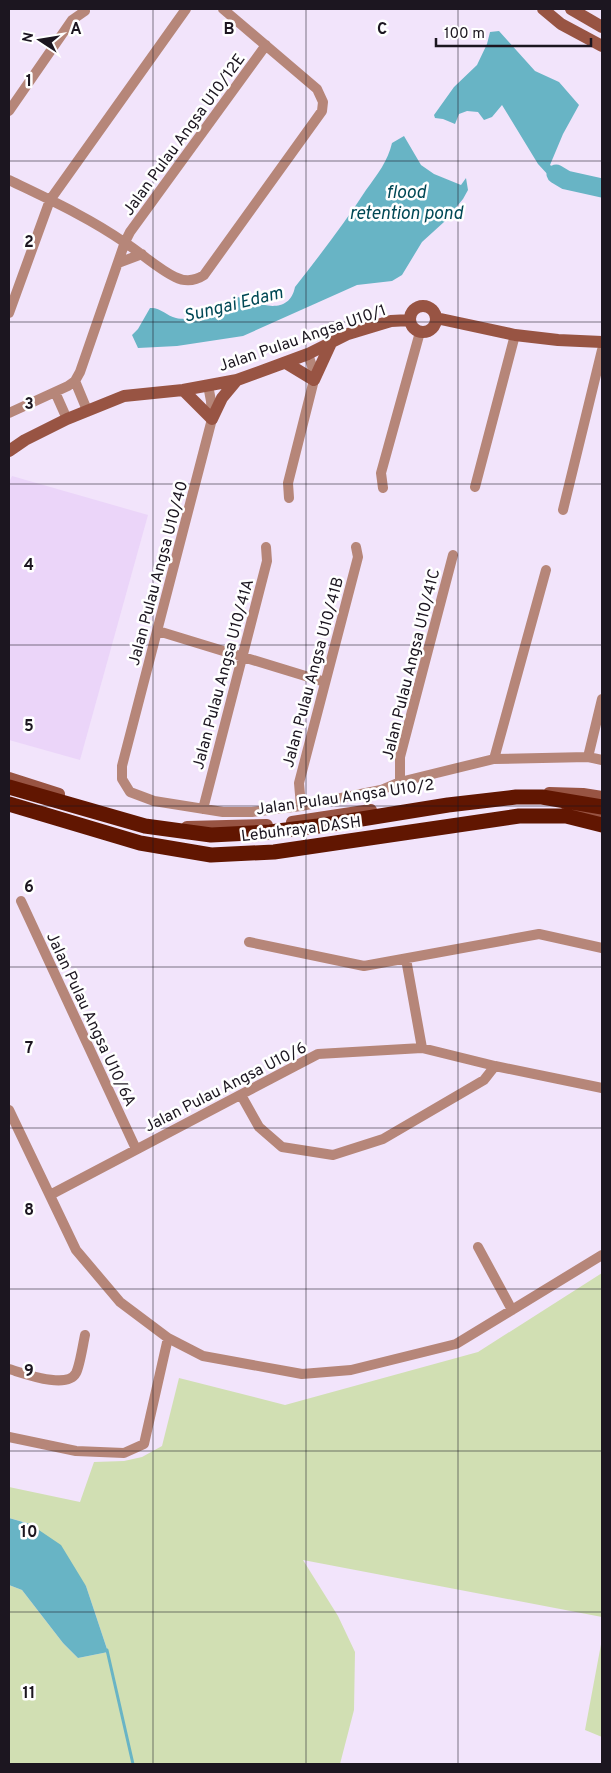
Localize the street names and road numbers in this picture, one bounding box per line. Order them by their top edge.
street label: Jalan Pulau Angsa U10/12E [119,50,250,220]
street label: Jalan Pulau Angsa U10/1 [216,301,389,377]
street label: Jalan Pulau Angsa U10/40 [125,479,193,668]
street label: Jalan Pulau Angsa U10/41C [378,567,445,762]
street label: Jalan Pulau Angsa U10/41B [279,575,349,770]
street label: Jalan Pulau Angsa U10/41A [189,577,259,772]
street label: Jalan Pulau Angsa U10/2 [255,776,436,820]
street label: Lebuhraya DASH [240,813,362,847]
street label: Jalan Pulau Angsa U10/6A [41,929,139,1110]
street label: Jalan Pulau Angsa U10/6 [141,1038,310,1137]

